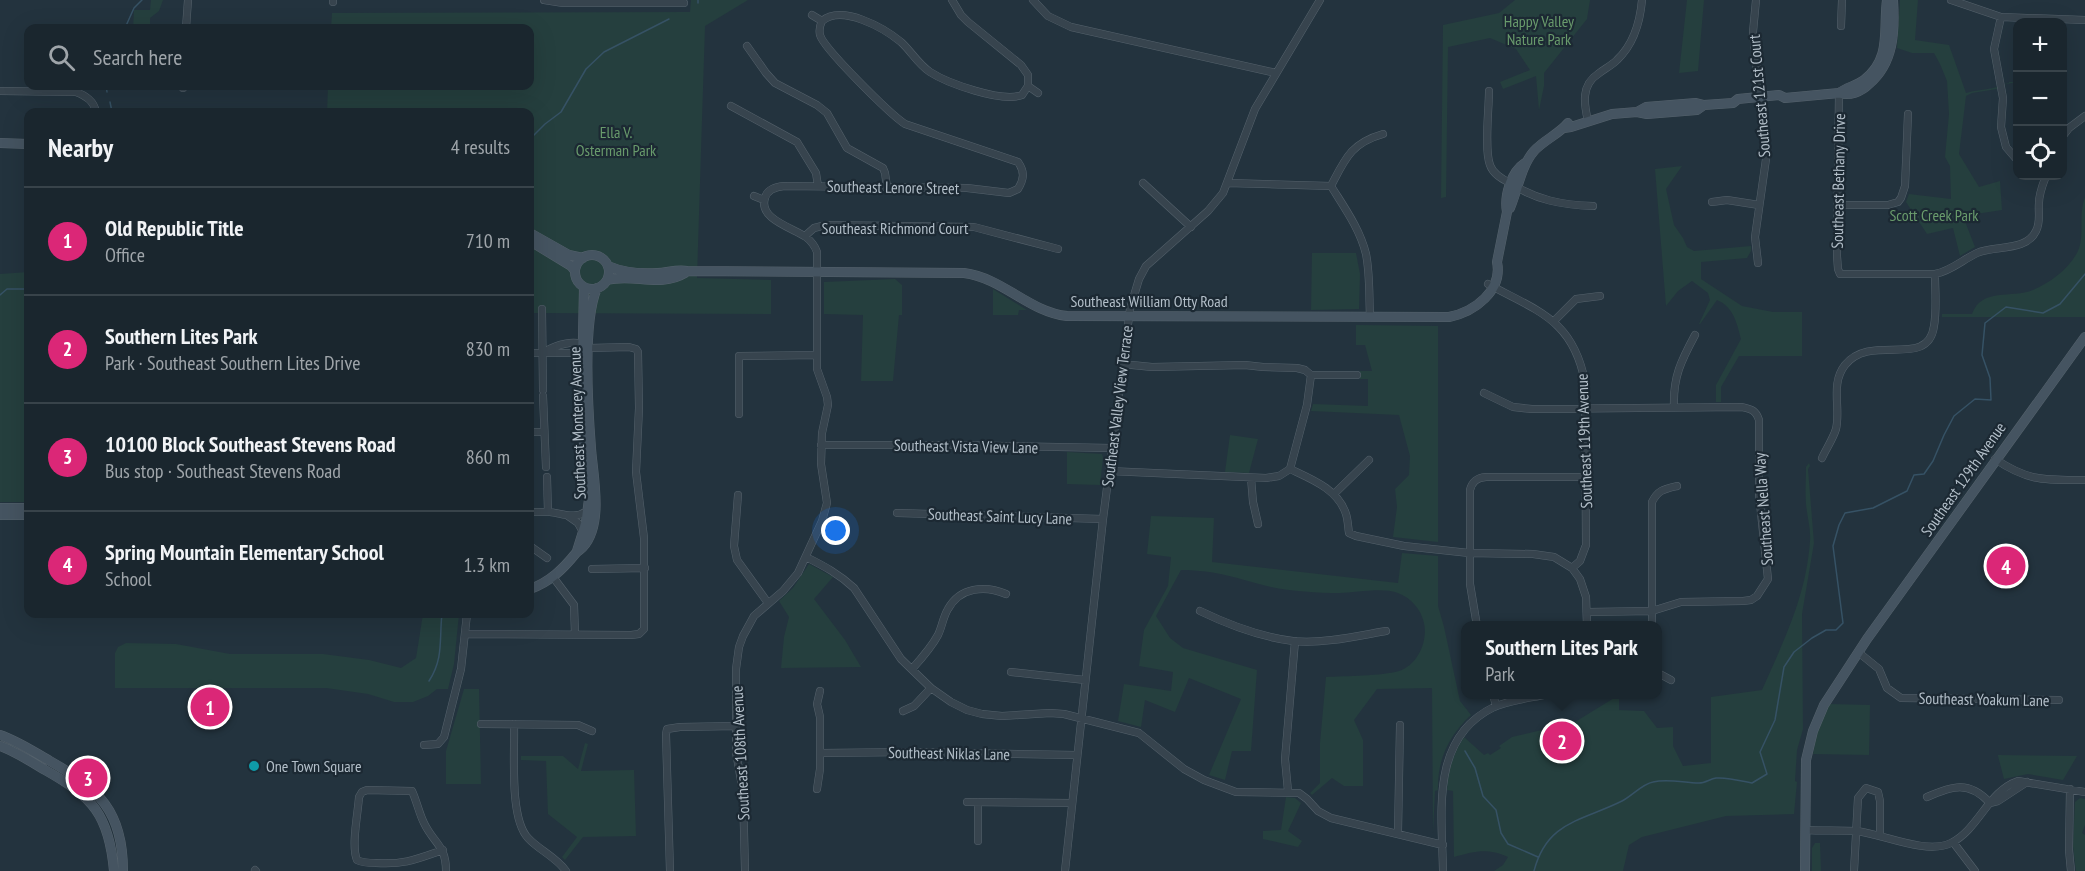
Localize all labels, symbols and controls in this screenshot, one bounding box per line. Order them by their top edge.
park label: Happy Valley Nature Park [1504,11,1574,49]
map controls [2013,18,2067,180]
button: + [2013,18,2067,72]
search box [24,24,534,90]
street label: Southeast 121st Court [1744,33,1774,158]
icon: search [45,41,78,74]
text: Search here [93,43,182,71]
button: − [2013,72,2067,126]
street label: Southeast Bethany Drive [1827,113,1849,249]
park label: Ella V. Osterman Park [576,122,657,160]
button: locate [2013,126,2067,180]
text: Nearby [48,131,113,164]
text: 4 results [451,134,510,160]
street label: Southeast Lenore Street [827,176,960,198]
park label: Scott Creek Park [1890,205,1979,225]
text: Old Republic Title [105,214,244,242]
street label: Southeast Richmond Court [822,218,969,238]
text: 1 [63,228,72,254]
text: 710 m [466,228,510,254]
text: Office [105,242,145,268]
street label: Southeast William Otty Road [1070,291,1228,311]
text: Southern Lites Park [105,322,258,350]
street label: Southeast Valley View Terrace [1097,324,1137,488]
text: 2 [63,336,72,362]
text: 830 m [466,336,510,362]
street label: Southeast Monterey Avenue [564,346,590,500]
text: Park · Southeast Southern Lites Drive [105,350,360,376]
street label: Southeast 119th Avenue [1572,373,1596,509]
street label: Southeast 129th Avenue [1916,418,2010,540]
text: 10100 Block Southeast Stevens Road [105,430,396,458]
street label: Southeast Vista View Lane [894,435,1038,457]
text: 3 [63,444,72,470]
text: 860 m [466,444,510,470]
street label: Southeast Nella Way [1749,452,1777,566]
text: Bus stop · Southeast Stevens Road [105,458,341,484]
street label: Southeast Saint Lucy Lane [928,503,1072,529]
your location [821,516,850,545]
text: Spring Mountain Elementary School [105,538,384,566]
pin: 4 [1986,544,2026,588]
text: 4 [63,552,72,578]
text: 1.3 km [463,552,510,578]
text: School [105,566,151,592]
popup [1461,621,1662,699]
text: Southern Lites Park [1485,633,1638,661]
text: Park [1485,661,1515,687]
pin: 1 [190,684,230,730]
street label: Southeast 108th Avenue [726,685,754,821]
street label: Southeast Yoakum Lane [1918,688,2050,710]
pin: 2 [1542,718,1582,764]
street label: Southeast Niklas Lane [888,742,1010,764]
pin: 3 [68,756,107,800]
place label: One Town Square [266,756,362,776]
marker: One Town Square [247,759,261,773]

